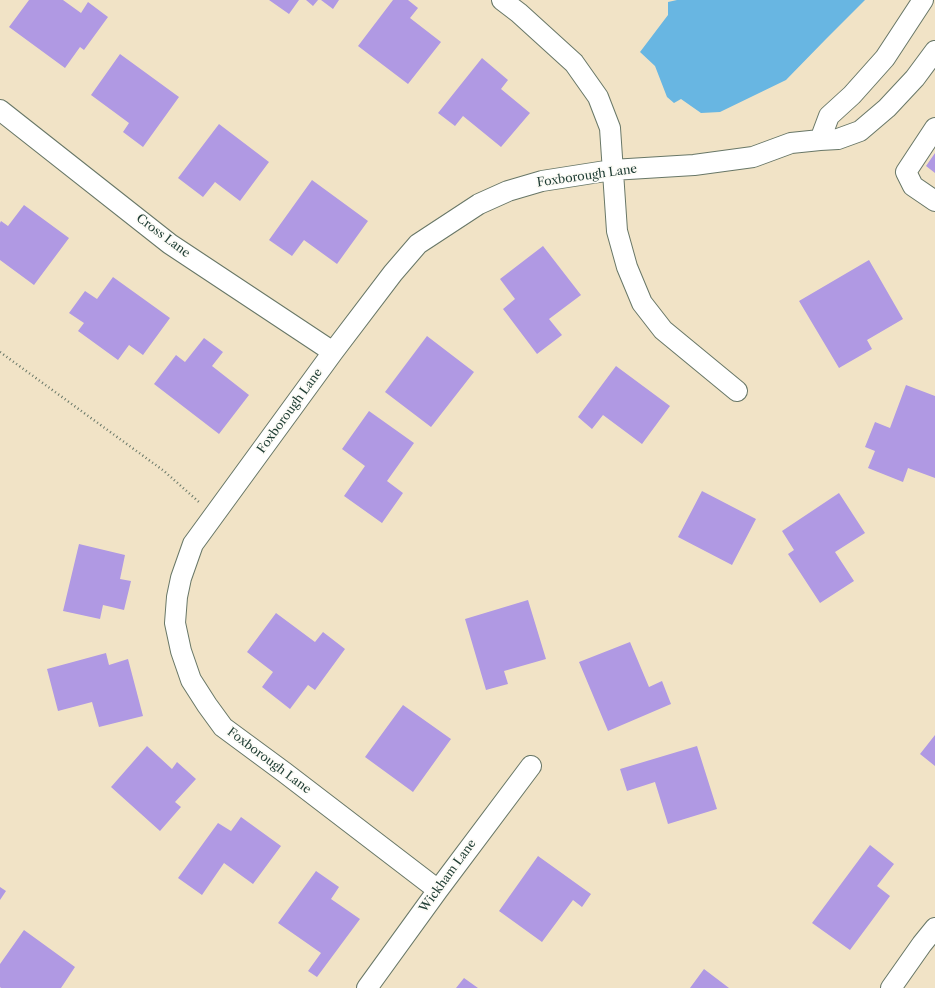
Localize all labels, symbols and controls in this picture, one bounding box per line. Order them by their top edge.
street label: Foxborough Lane [536,162,638,190]
street label: Cross Lane [133,211,193,261]
street label: Foxborough Lane [254,366,326,456]
street label: Foxborough Lane [224,725,314,797]
street label: Wickham Lane [417,837,479,915]

